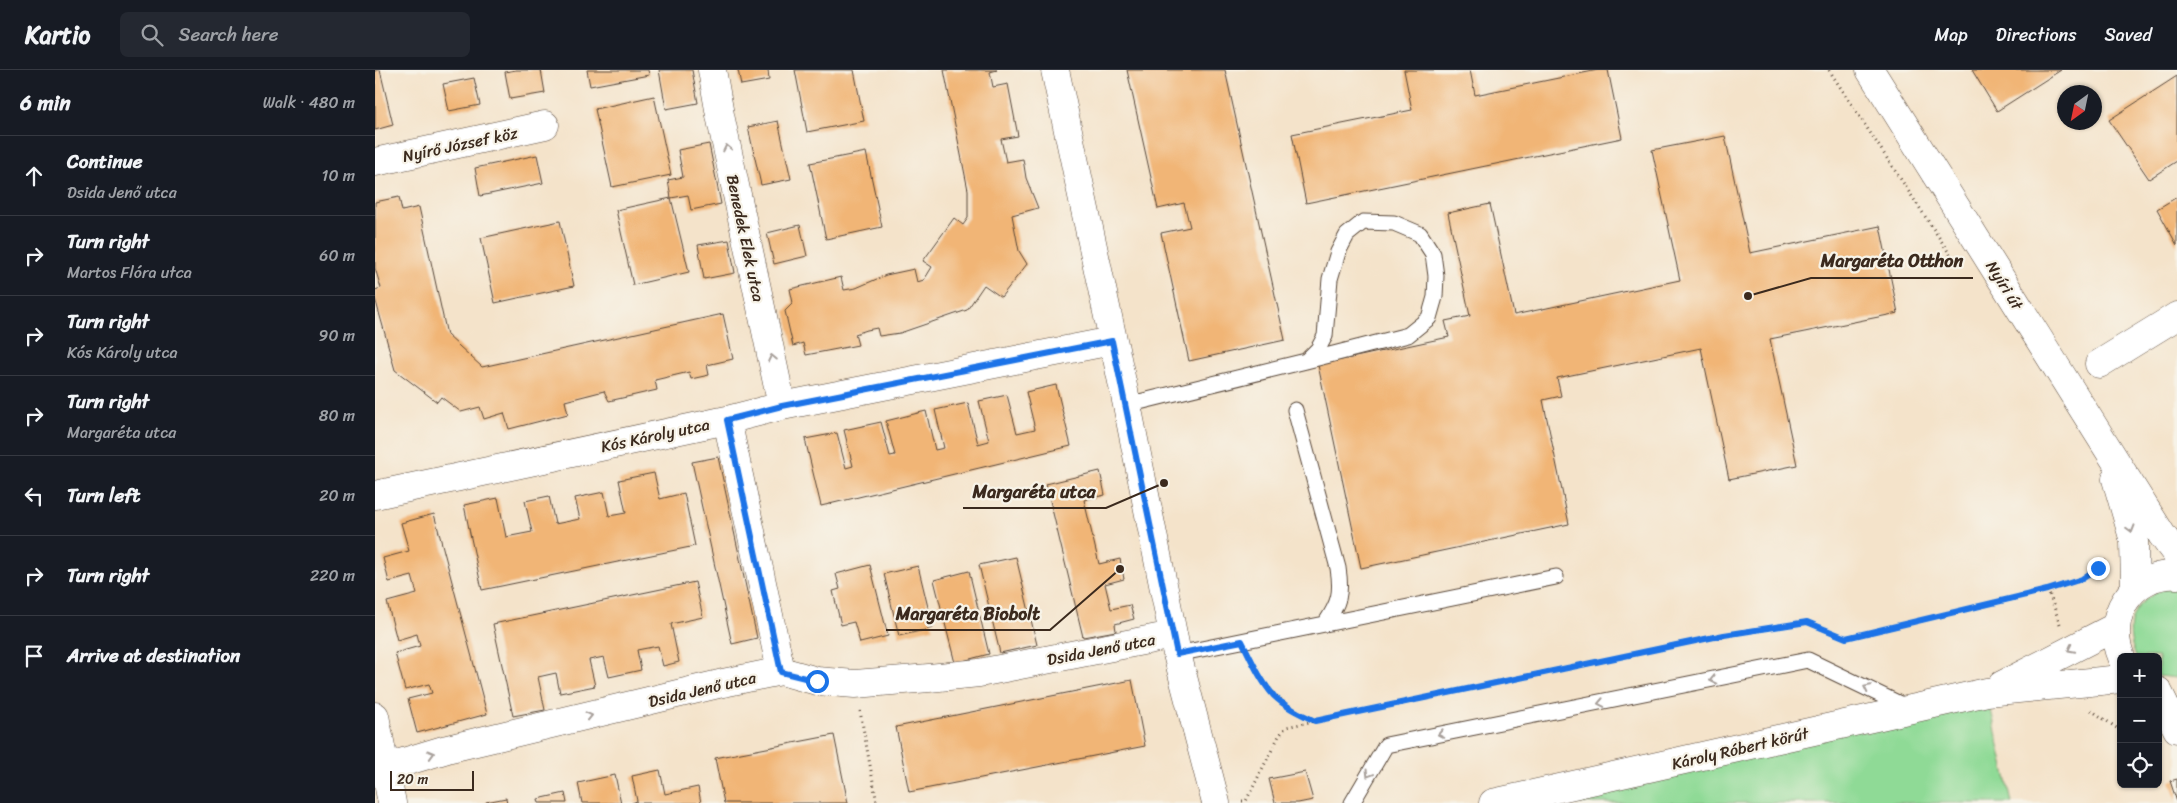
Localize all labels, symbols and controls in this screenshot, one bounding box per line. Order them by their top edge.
search box [120,12,470,57]
text: Kartio [25,14,90,56]
text: Search here [178,18,279,51]
text: Map [1935,19,1968,51]
text: Directions [1996,19,2077,51]
text: Saved [2105,19,2152,51]
icon: search [138,21,166,49]
text: 6 min [20,84,71,122]
north arrow [2057,85,2102,130]
text: Walk · 480 m [263,88,355,117]
street label: Nyírő József köz [400,118,521,171]
one-way arrow [722,143,733,152]
text: Continue [67,145,143,178]
text: 10 m [322,161,355,190]
icon: ahead [20,162,48,190]
street label: Benedek Elek utca [718,172,773,304]
text: Dsida Jenő utca [67,178,177,207]
text: Turn right [67,225,149,258]
text: 60 m [319,241,355,270]
icon: right [20,242,48,270]
callout: Margaréta Otthon [1811,245,1973,278]
text: Margaréta Otthon [1820,245,1963,277]
street label: Nyíri út [1978,255,2031,316]
text: Martos Flóra utca [67,258,192,287]
text: Turn right [67,305,149,338]
text: 90 m [319,321,355,350]
icon: right [20,322,48,350]
text: Kós Károly utca [67,338,177,367]
one-way arrow [767,354,778,363]
text: Turn right [67,385,149,418]
text: 80 m [319,401,355,430]
icon: right [20,402,48,430]
street label: Kós Károly utca [598,410,712,461]
text: Margaréta utca [67,418,176,447]
callout: Margaréta utca [963,475,1106,508]
text: Margaréta utca [972,476,1096,508]
text: Turn left [67,479,140,512]
text: 20 m [319,481,355,510]
icon: left [20,482,48,510]
one-way arrow [2125,524,2135,533]
route end [2087,557,2110,580]
text: Turn right [67,559,149,592]
text: 220 m [310,561,355,590]
icon: right [20,562,48,590]
callout: Margaréta Biobolt [886,597,1050,630]
text: Margaréta Biobolt [895,598,1040,630]
street label: Dsida Jenő utca [1044,625,1159,674]
text: Arrive at destination [67,639,240,672]
icon: arrive [20,642,48,670]
one-way arrow [2068,643,2077,653]
map controls [2117,653,2162,788]
button: + [2117,653,2162,698]
street label: Dsida Jenő utca [645,663,760,716]
route start [806,670,829,693]
one-way arrow [1709,674,1718,685]
one-way arrow [1863,684,1872,695]
one-way arrow [1597,697,1605,708]
button: − [2117,698,2162,743]
one-way arrow [584,711,592,721]
street label: Károly Róbert körút [1669,719,1812,778]
one-way arrow [1437,729,1446,739]
button: locate [2117,743,2162,788]
one-way arrow [426,750,434,760]
text: 20 m [397,767,428,792]
scale bar [390,768,474,791]
one-way arrow [1365,769,1375,778]

